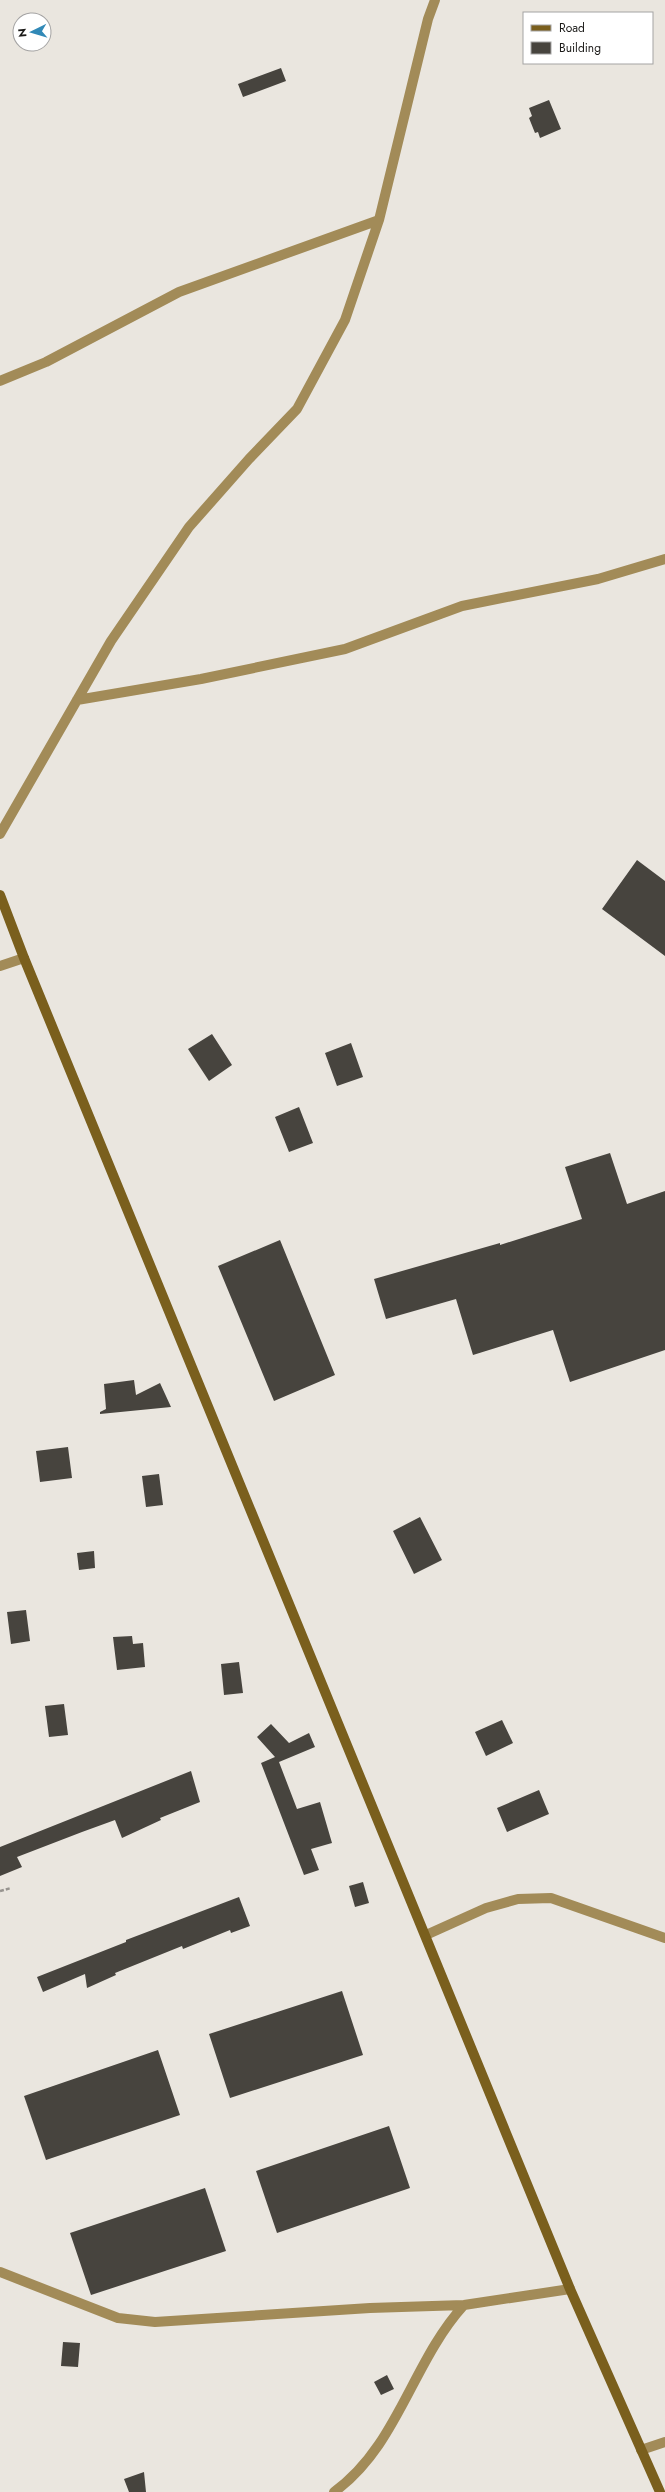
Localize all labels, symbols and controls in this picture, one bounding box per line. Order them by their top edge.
north arrow [12,12,52,52]
legend [523,12,653,64]
text: Road [559,19,585,37]
text: N [14,28,30,38]
text: Building [559,39,601,57]

